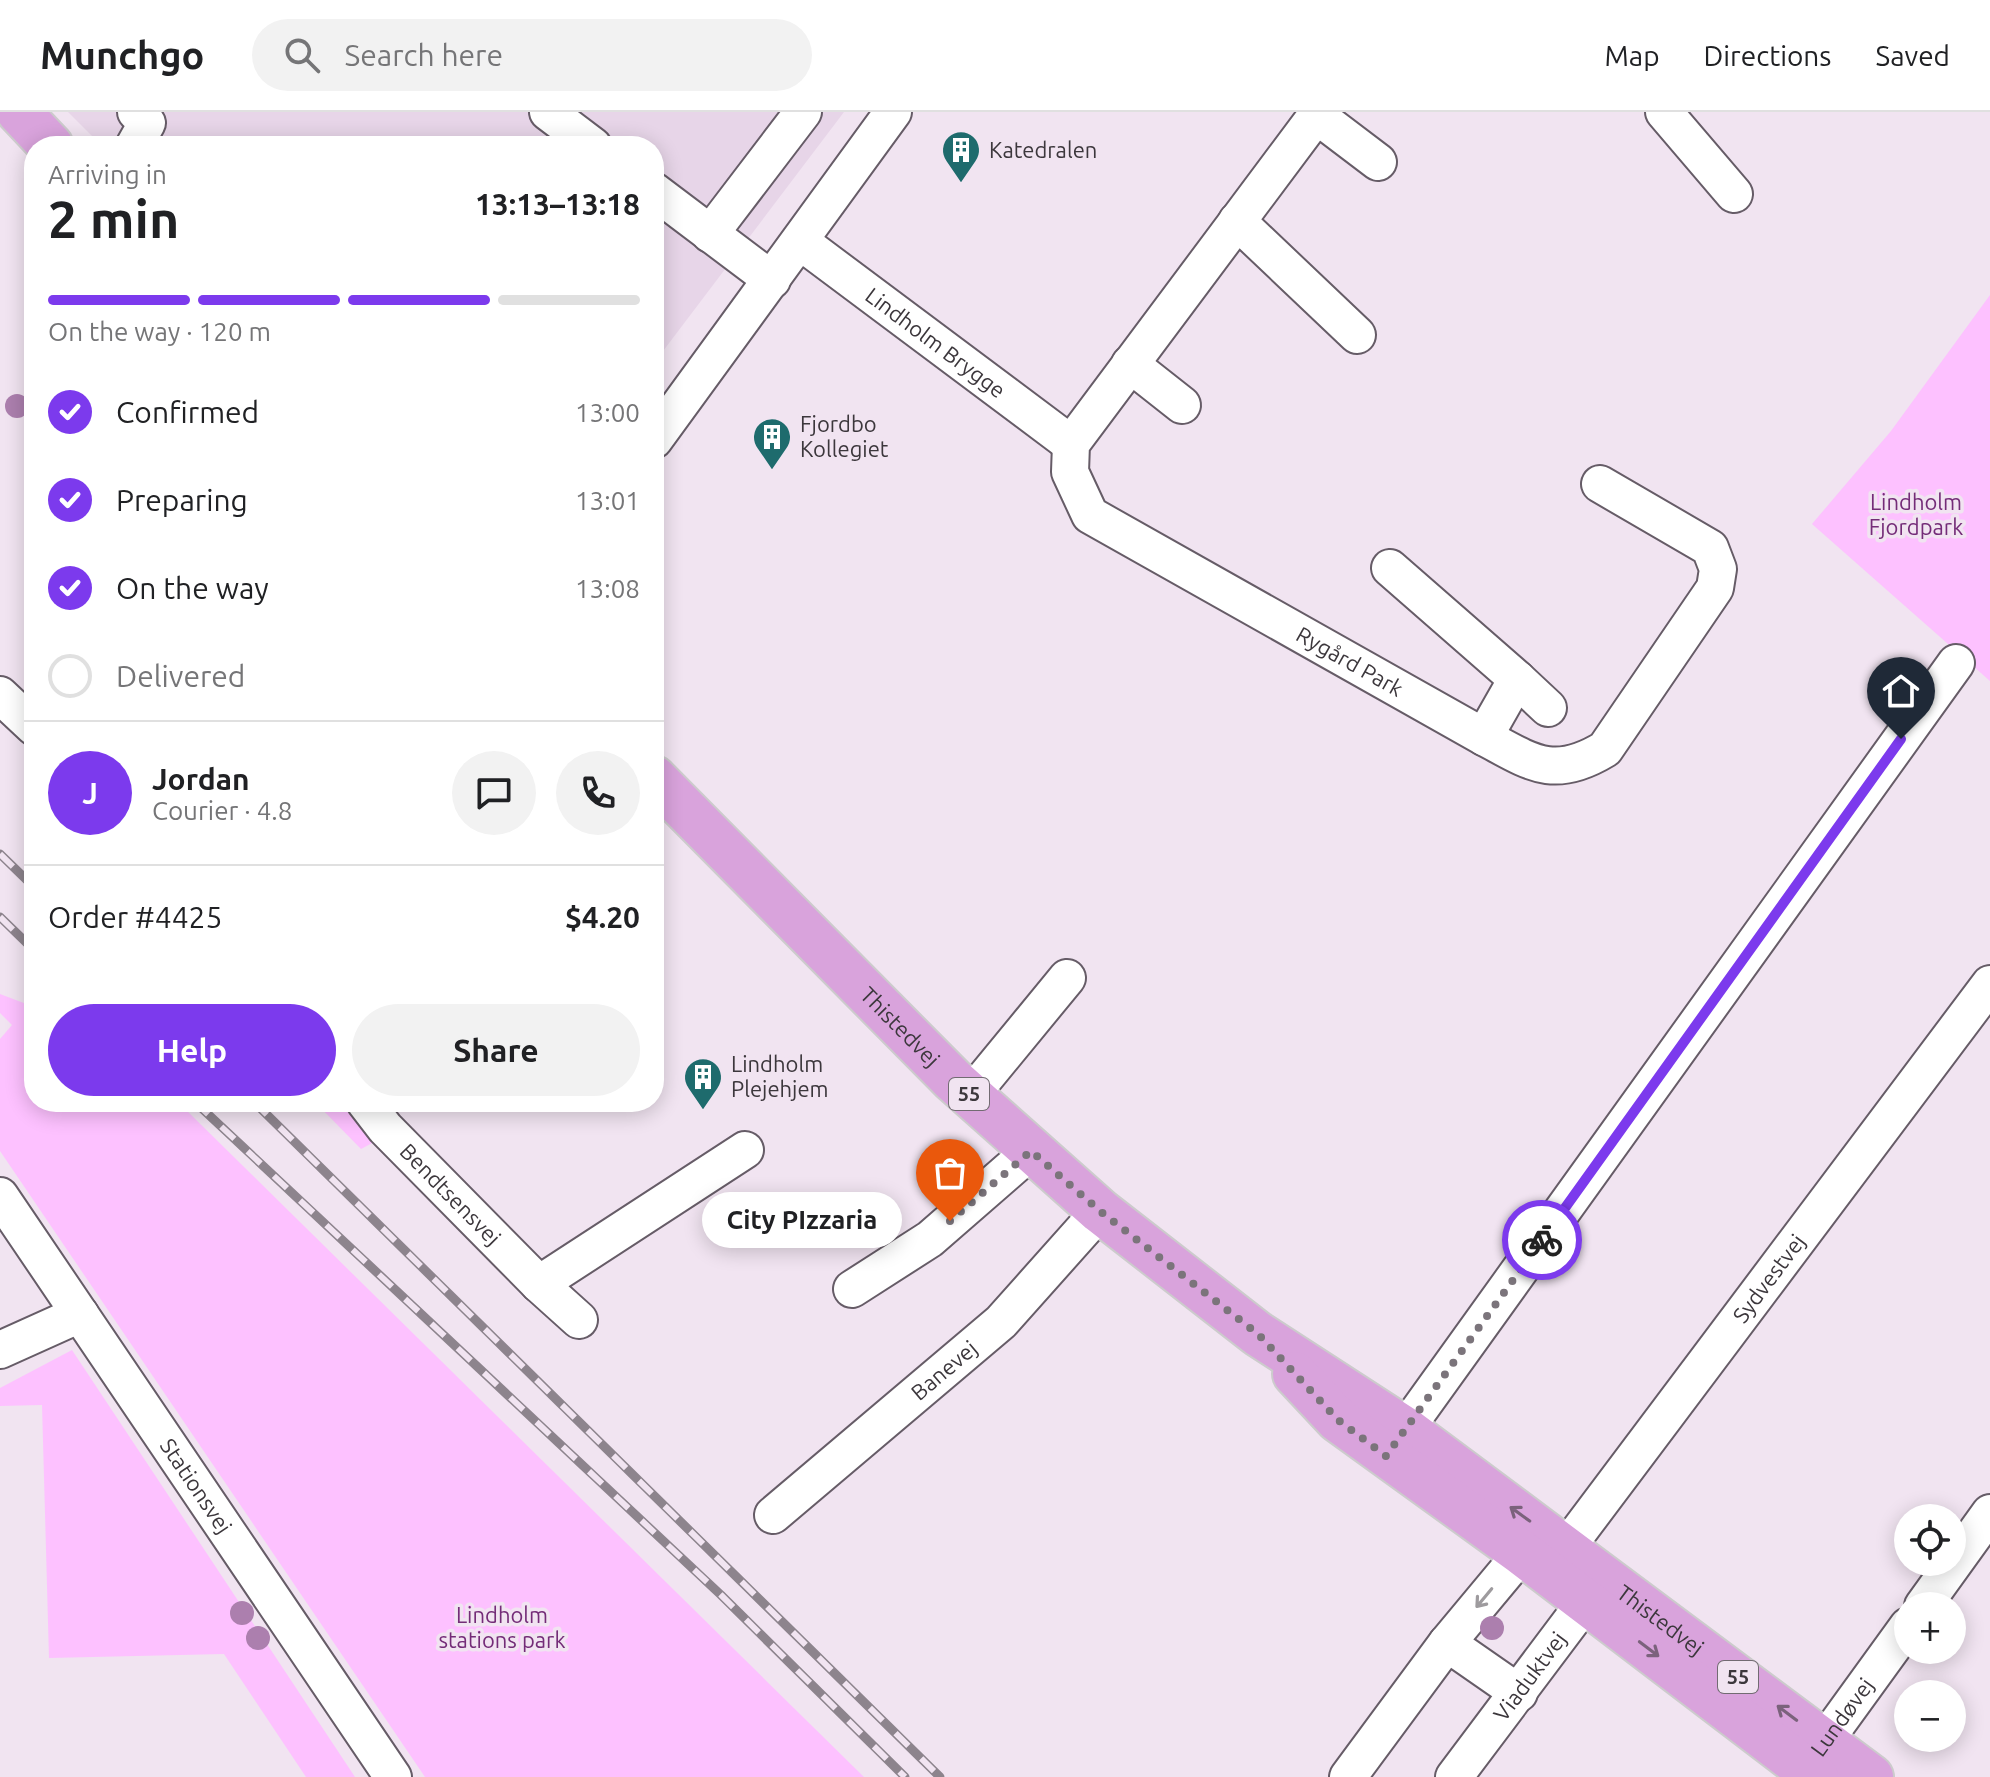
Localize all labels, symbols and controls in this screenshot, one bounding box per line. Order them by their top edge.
search box [252,19,812,91]
icon: search [280,33,324,77]
text: Munchgo [40,34,204,76]
text: Search here [344,38,503,72]
text: Map [1604,40,1660,71]
text: Directions [1704,40,1831,71]
text: Saved [1875,40,1950,71]
building icon: Katedralen [940,129,982,184]
place label: Katedralen [989,137,1097,162]
text: Arriving in [48,160,167,189]
text: 13:13–13:18 [475,187,640,221]
text: 2 min [48,190,179,248]
street label: Lindholm Brygge [861,282,1011,403]
text: On the way · 120 m [48,317,271,346]
icon: check [48,390,92,434]
text: Confirmed [116,395,259,429]
text: 13:00 [575,398,640,427]
place label: Fjordbo Kollegiet [800,411,889,461]
building icon: Fjordbo Kollegiet [751,416,793,471]
icon: check [48,478,92,522]
text: Preparing [116,483,248,517]
text: 13:01 [575,486,640,515]
park label: Lindholm Fjordpark [1869,489,1963,539]
icon: check [48,566,92,610]
text: On the way [116,571,269,605]
text: 13:08 [575,574,640,603]
street label: Rygård Park [1292,621,1408,701]
pin [1867,657,1935,739]
text: Delivered [116,659,245,693]
icon: home [1879,669,1923,713]
button: chat [452,751,536,835]
button: phone [556,751,640,835]
text: Jordan [152,762,250,796]
text: J [82,776,98,810]
text: Courier · 4.8 [152,796,292,825]
text: Order #4425 [48,900,222,934]
text: $4.20 [565,900,640,934]
street label: Thistedvej [856,981,945,1071]
button: Help [48,1004,336,1096]
button: Share [352,1004,640,1096]
place label: Lindholm Plejehjem [731,1051,829,1101]
building icon: Lindholm Plejehjem [682,1056,724,1111]
road number: 55 [949,1078,989,1110]
street label: Bendtsensvej [395,1138,506,1250]
pin [916,1139,984,1221]
icon: bag [928,1151,972,1195]
callout: City PIzzaria [702,1193,902,1249]
courier [1502,1200,1582,1280]
text: City PIzzaria [727,1205,877,1234]
icon: bike [1520,1218,1564,1262]
street label: Sydvestvej [1727,1229,1810,1327]
street label: Banevej [906,1335,982,1405]
street label: Stationsvej [156,1434,237,1538]
map controls [1894,1504,1966,1752]
button: locate [1894,1504,1966,1576]
one-way arrow [1509,1506,1531,1522]
street label: Thistedvej [1613,1579,1709,1660]
one-way arrow [1475,1587,1493,1608]
button: + [1894,1592,1966,1664]
park label: Lindholm stations park [438,1602,566,1652]
street label: Viaduktvej [1488,1627,1571,1725]
one-way arrow [1637,1641,1659,1658]
road number: 55 [1718,1661,1758,1693]
street label: Lundøvej [1805,1673,1878,1761]
button: − [1894,1680,1966,1752]
one-way arrow [1777,1705,1798,1722]

